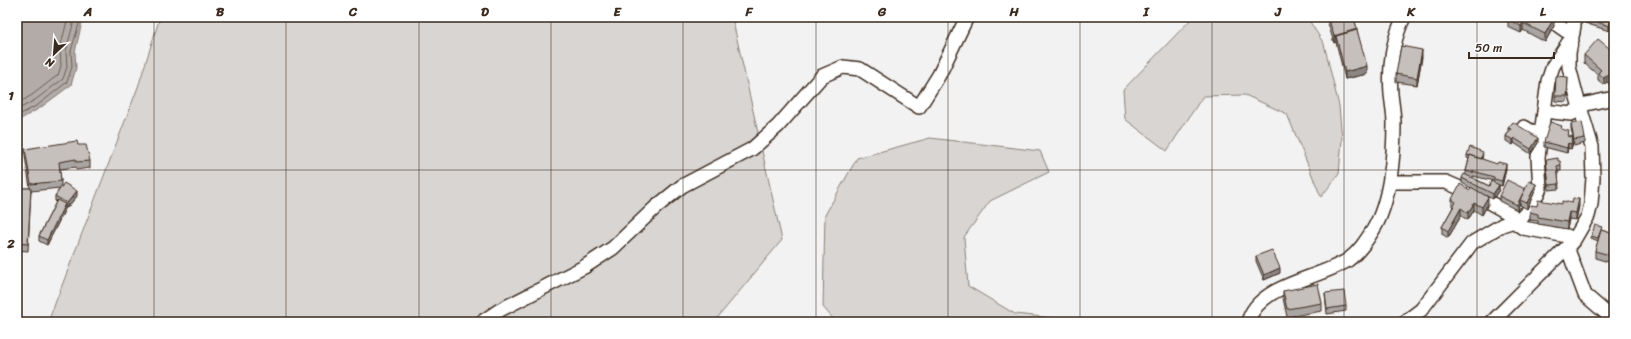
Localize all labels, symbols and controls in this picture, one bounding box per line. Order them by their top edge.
text: A [83,0,92,23]
text: B [216,0,225,23]
text: C [348,0,358,23]
text: D [481,0,489,23]
text: E [613,0,622,23]
text: F [744,0,753,23]
text: G [877,0,887,23]
text: H [1008,0,1019,23]
text: I [1142,0,1150,23]
text: J [1274,0,1282,23]
text: K [1406,0,1416,23]
text: L [1540,0,1547,23]
north arrow [34,34,74,74]
scale bar [1469,34,1554,60]
text: 50 m [1475,37,1502,59]
text: N [42,52,58,73]
text: 1 [8,84,14,107]
text: 2 [6,232,15,255]

